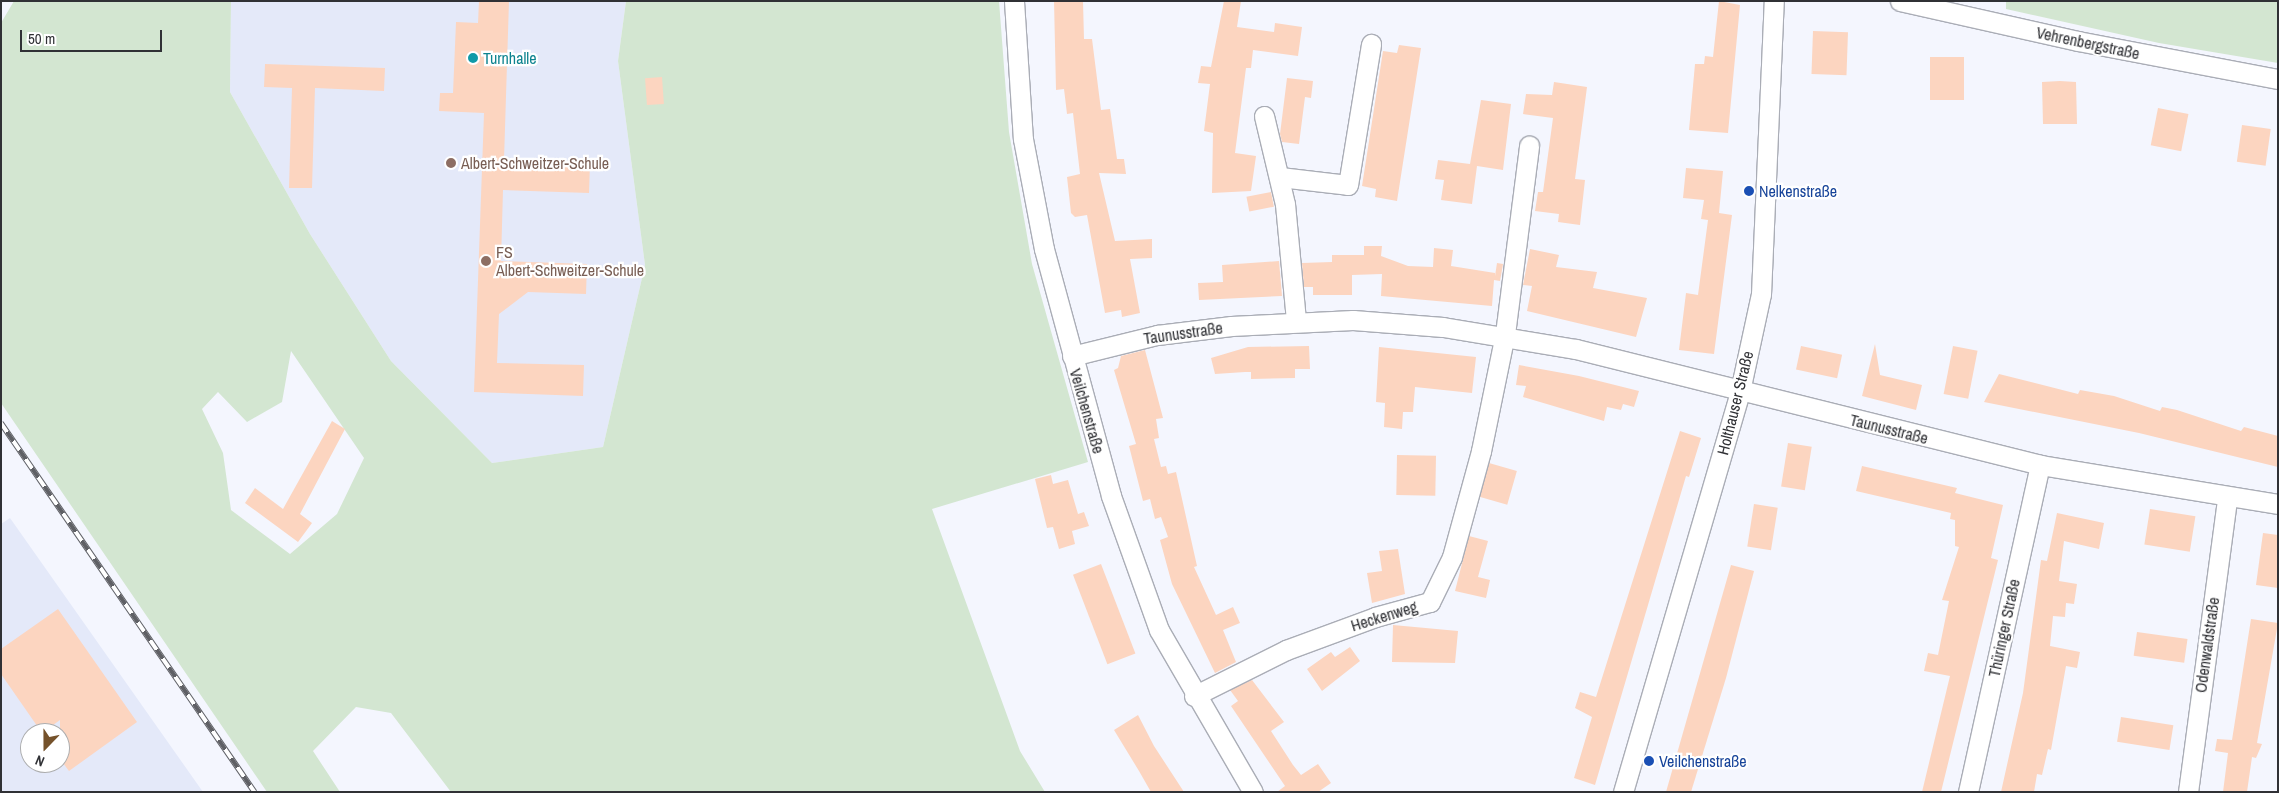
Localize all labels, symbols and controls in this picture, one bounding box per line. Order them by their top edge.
scale bar [22,20,165,52]
street label: Vehrenbergstraße [2035,23,2141,63]
text: 50 m [28,28,55,49]
place label: Turnhalle [483,48,537,68]
marker: Turnhalle [467,52,479,64]
place label: Albert-Schweitzer-Schule [461,153,609,173]
marker: Albert-Schweitzer-Schule [445,157,457,169]
place label: Nelkenstraße [1759,181,1837,201]
marker: Nelkenstraße [1743,185,1755,197]
place label: FS Albert-Schweitzer-Schule [496,242,644,280]
marker: FS Albert-Schweitzer-Schule [480,255,492,267]
street label: Taunusstraße [1142,318,1224,348]
street label: Holthauser Straße [1713,349,1757,457]
street label: Veilchenstraße [1066,366,1108,456]
street label: Taunusstraße [1848,410,1930,448]
street label: Thüringer Straße [1984,577,2024,679]
street label: Odenwaldstraße [2191,596,2223,694]
street label: Heckenweg [1348,597,1420,635]
north arrow [20,723,70,773]
text: N [33,751,47,771]
place label: Veilchenstraße [1659,751,1747,771]
marker: Veilchenstraße [1643,755,1655,767]

